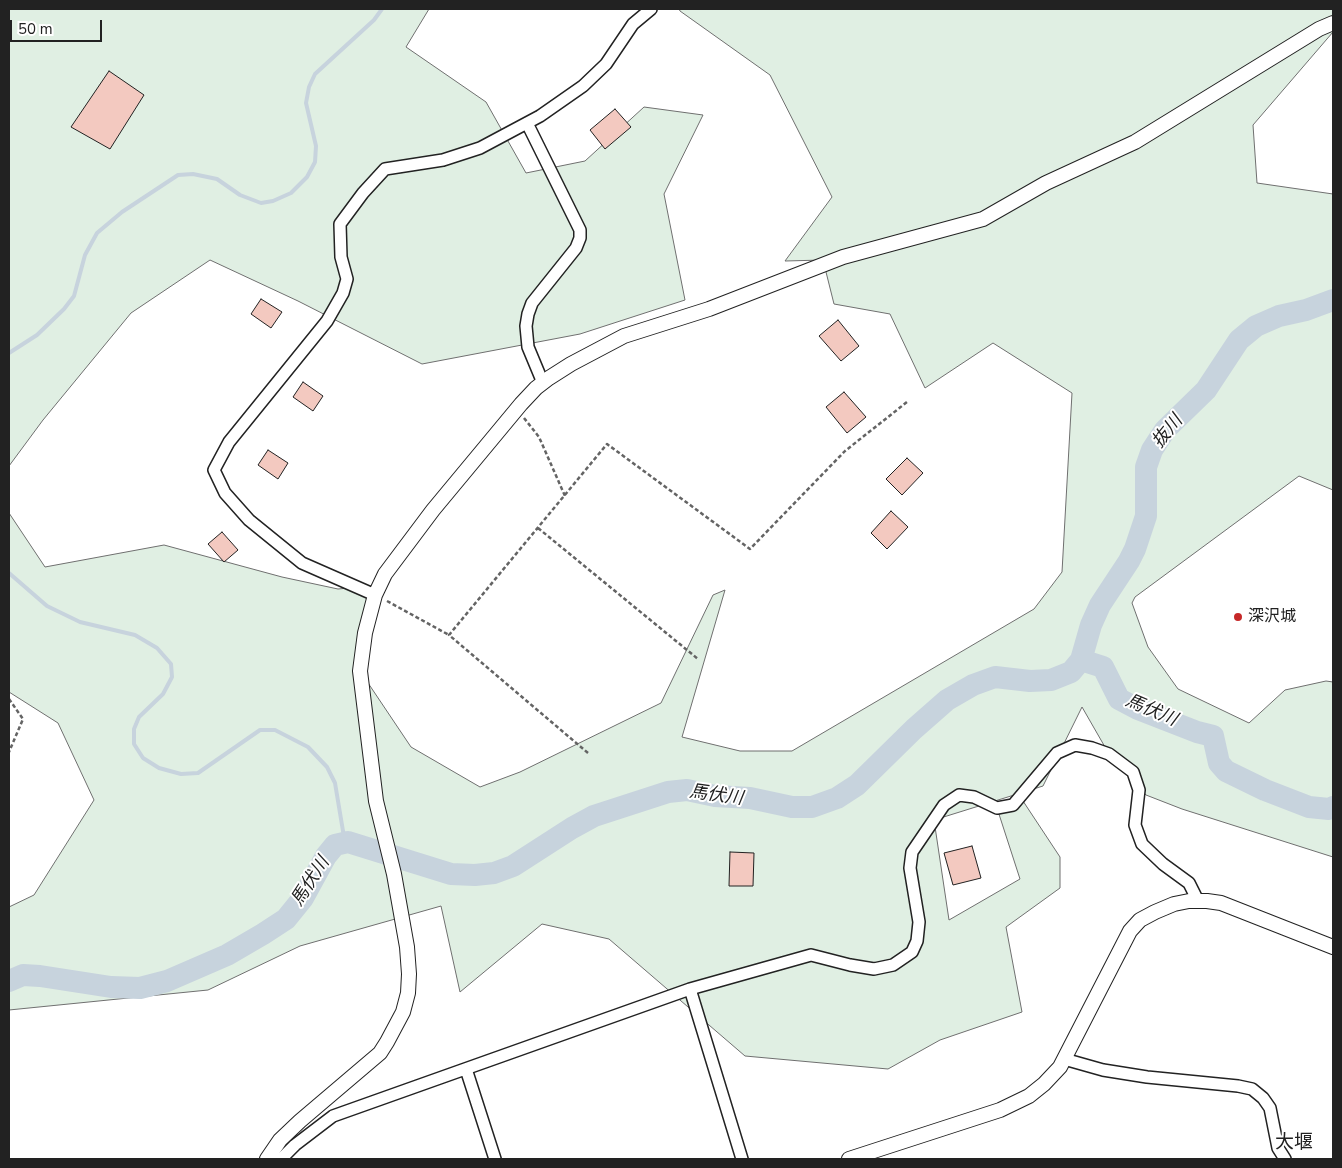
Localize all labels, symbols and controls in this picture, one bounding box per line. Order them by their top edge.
scale bar [12,10,105,42]
text: 50 m [18,19,53,39]
water label: 抜川 [1148,411,1188,453]
place label: 深沢城 [1248,607,1296,627]
marker: 深沢城 [1232,611,1244,623]
water label: 馬伏川 [1122,691,1180,731]
water label: 馬伏川 [688,782,744,810]
water label: 馬伏川 [287,853,335,911]
district label: 大堰 [1275,1132,1313,1154]

